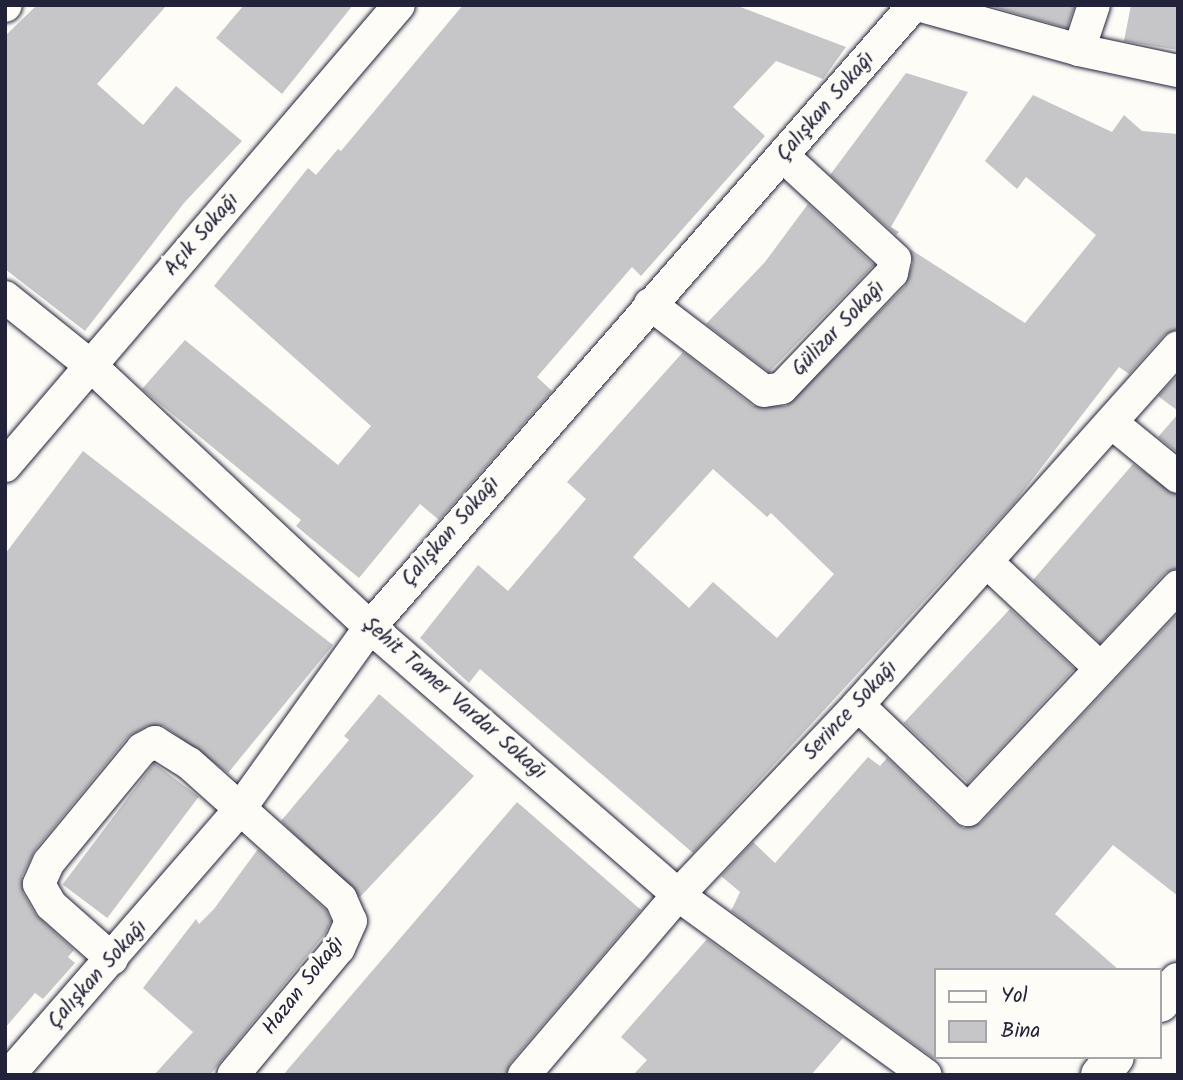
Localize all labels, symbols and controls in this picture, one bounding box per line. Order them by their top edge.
street label: Çalışkan Sokağı [772,47,880,167]
street label: Açık Sokağı [159,188,245,282]
street label: Gülizar Sokağı [787,276,891,382]
street label: Çalışkan Sokağı [397,472,505,592]
street label: Şehit Tamer Vardar Sokağı [357,612,551,786]
street label: Serince Sokağı [799,656,903,766]
street label: Çalışkan Sokağı [43,916,153,1034]
street label: Hazan Sokağı [258,932,350,1040]
legend [934,968,1162,1059]
text: Yol [1001,980,1028,1013]
text: Bina [1001,1015,1040,1048]

